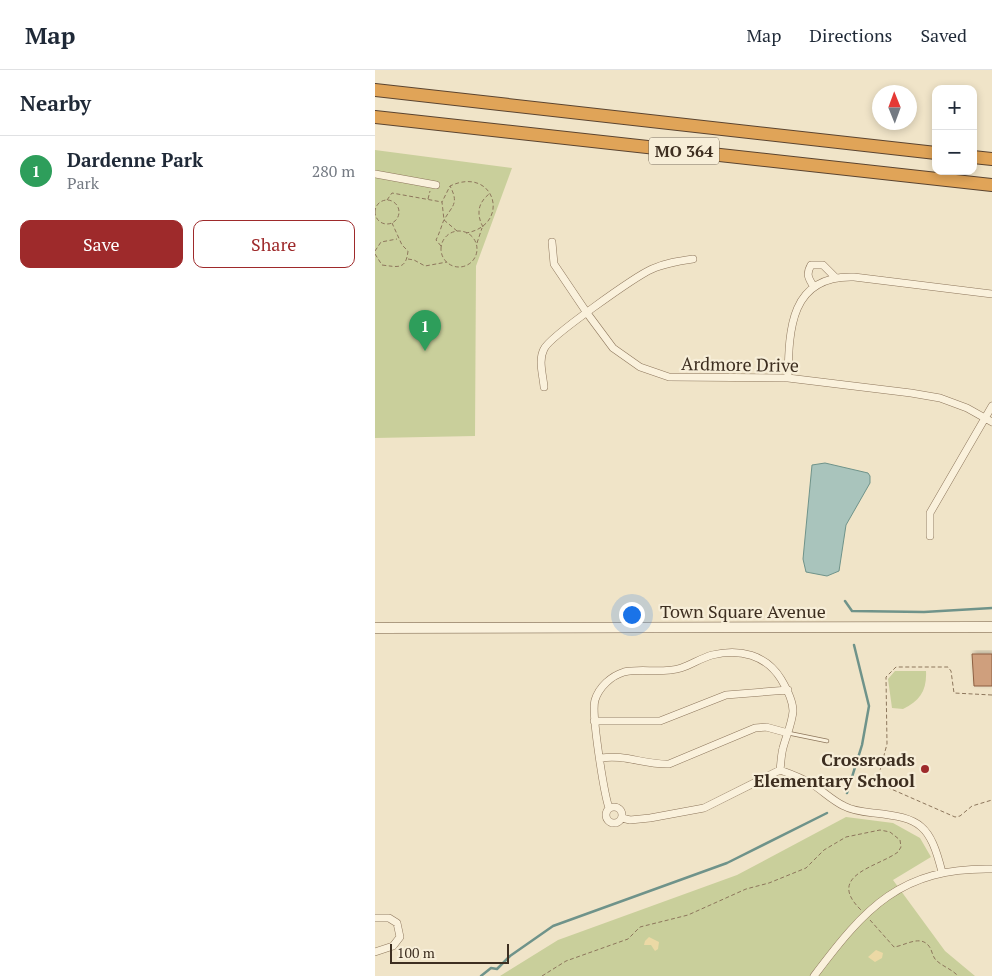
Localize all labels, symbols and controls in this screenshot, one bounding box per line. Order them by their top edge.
text: Map [25,19,75,51]
text: Map [746,23,781,47]
text: Directions [809,23,892,47]
text: Saved [920,23,967,47]
north arrow [872,85,917,130]
map controls [932,85,977,175]
button: + [932,85,977,130]
text: Nearby [20,89,91,117]
button: − [932,130,977,175]
road number: MO 364 [649,138,719,164]
text: Dardenne Park [67,147,203,172]
text: 1 [31,160,41,182]
text: 280 m [312,160,355,182]
text: Park [67,172,99,194]
button: Save [20,220,183,268]
button: Share [193,220,355,268]
pin: 1 [409,310,441,351]
street label: Ardmore Drive [681,351,799,377]
street label: Town Square Avenue [660,599,826,623]
your location [619,602,645,628]
place label: Crossroads Elementary School [753,747,915,792]
marker: Crossroads Elementary School [919,763,931,775]
scale bar [390,941,509,964]
text: 100 m [397,943,435,962]

